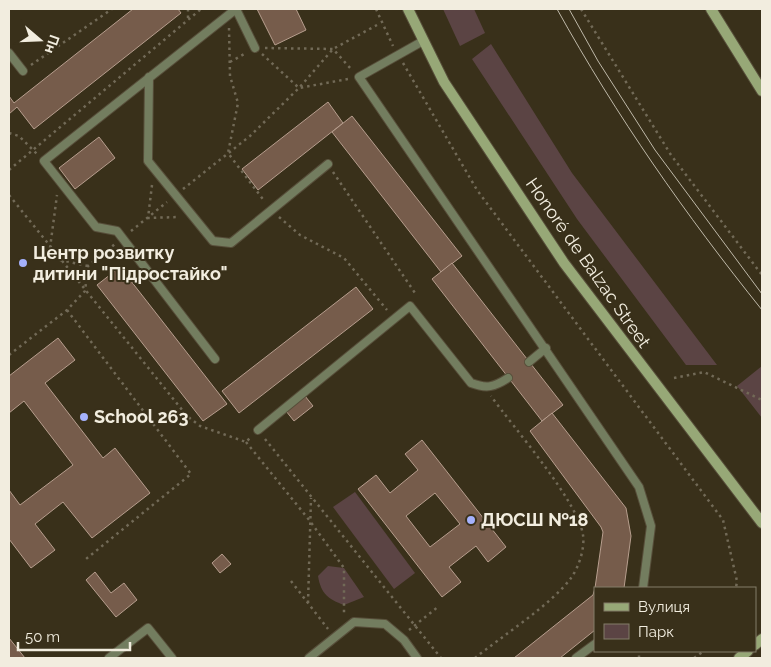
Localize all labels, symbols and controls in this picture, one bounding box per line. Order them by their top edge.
north arrow [15,15,65,65]
text: Пн [42,33,63,56]
street label: Honoré de Balzac Street [522,174,655,352]
place label: Центр розвитку дитини "Підростайко" [33,242,228,284]
marker: Центр розвитку дитини "Підростайко" [17,257,29,269]
place label: School 263 [94,406,188,427]
marker: School 263 [78,411,90,423]
place label: ДЮСШ №18 [481,509,589,530]
marker: ДЮСШ №18 [465,514,477,526]
legend [594,587,756,652]
text: Вулиця [638,598,690,616]
scale bar [18,620,130,652]
text: Парк [638,623,674,641]
text: 50 m [25,628,60,646]

